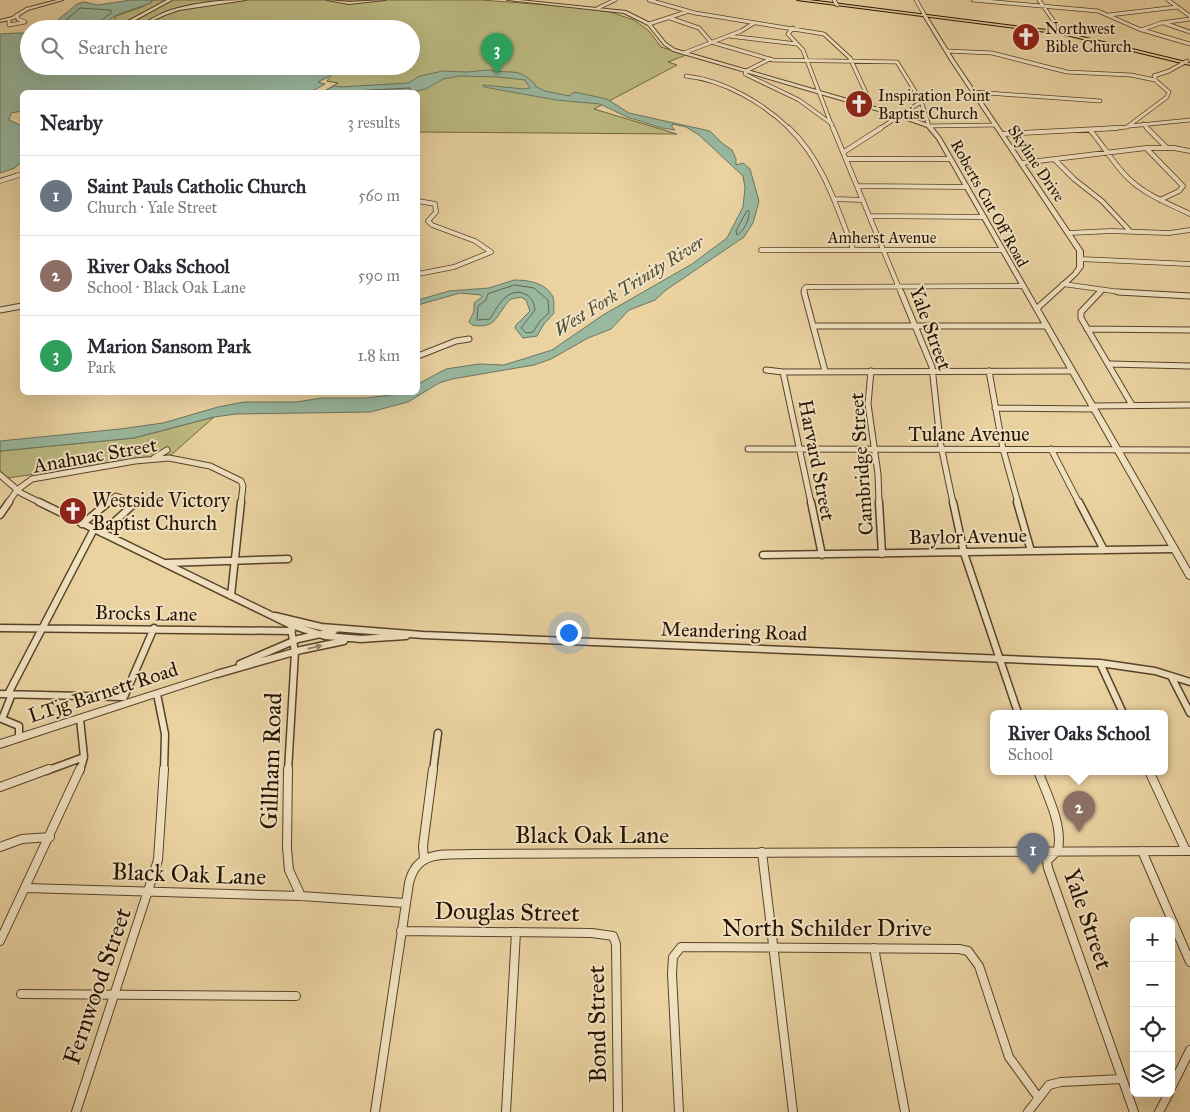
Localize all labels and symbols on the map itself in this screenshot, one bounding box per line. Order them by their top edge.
place label: Northwest Bible Church [1045,19,1132,56]
church icon: Northwest Bible Church [1011,22,1041,52]
pin: 3 [481,33,513,74]
place label: Inspiration Point Baptist Church [878,86,991,123]
church icon: Inspiration Point Baptist Church [844,89,874,119]
street label: Skyline Drive [1004,121,1069,206]
street label: Roberts Cut Off Road [947,136,1032,270]
street label: Amherst Avenue [827,228,937,247]
water label: West Fork Trinity River [550,230,709,341]
street label: Yale Street [905,283,957,373]
street label: Cambridge Street [844,392,879,536]
street label: Harvard Street [793,397,841,523]
street label: Tulane Avenue [908,422,1030,446]
street label: Anahuac Street [30,432,159,478]
place label: Westside Victory Baptist Church [92,488,231,535]
church icon: Westside Victory Baptist Church [58,496,88,526]
street label: Baylor Avenue [909,523,1027,549]
street label: Brocks Lane [95,600,197,626]
street label: Meandering Road [660,616,808,647]
your location [556,620,582,646]
one-way arrow [307,643,322,651]
street label: LTjg Barnett Road [25,657,181,728]
street label: Gillham Road [254,692,288,830]
pin: 2 [1063,791,1095,832]
street label: Black Oak Lane [515,820,669,850]
pin: 1 [1017,833,1049,874]
street label: Black Oak Lane [111,856,267,892]
street label: Yale Street [1057,864,1119,974]
street label: Douglas Street [434,896,580,928]
street label: Fernwood Street [56,903,138,1068]
street label: North Schilder Drive [722,913,932,943]
street label: Bond Street [581,964,613,1083]

